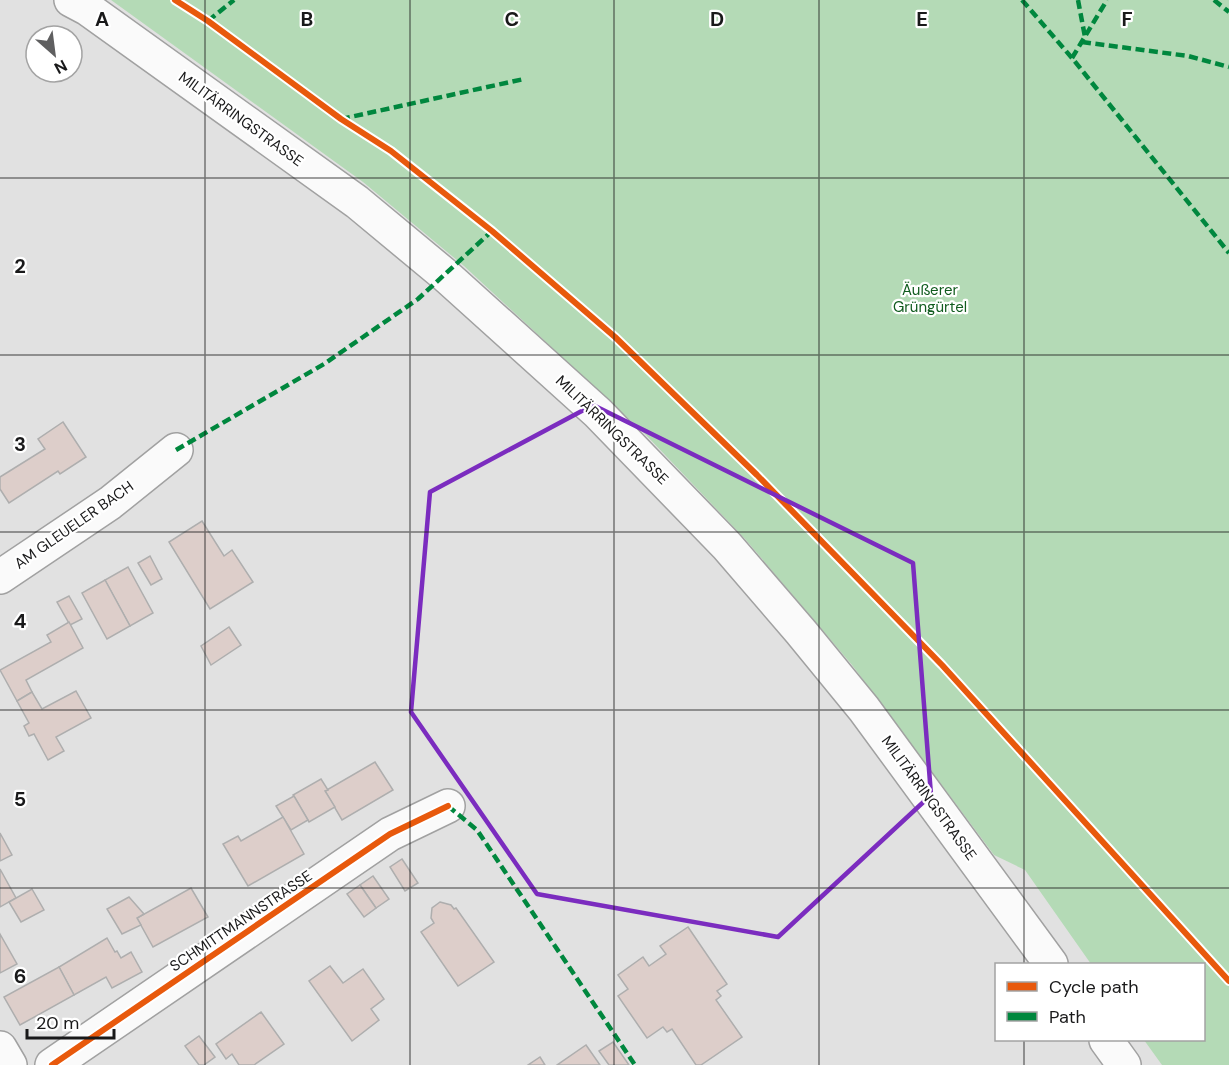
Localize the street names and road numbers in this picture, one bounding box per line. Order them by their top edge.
street label: MILITÄRRINGSTRASSE [175,67,307,171]
street label: MILITÄRRINGSTRASSE [551,371,673,489]
street label: AM GLEUELER BACH [10,476,138,574]
street label: MILITÄRRINGSTRASSE [877,732,981,864]
street label: SCHMITTMANNSTRASSE [166,866,316,976]

